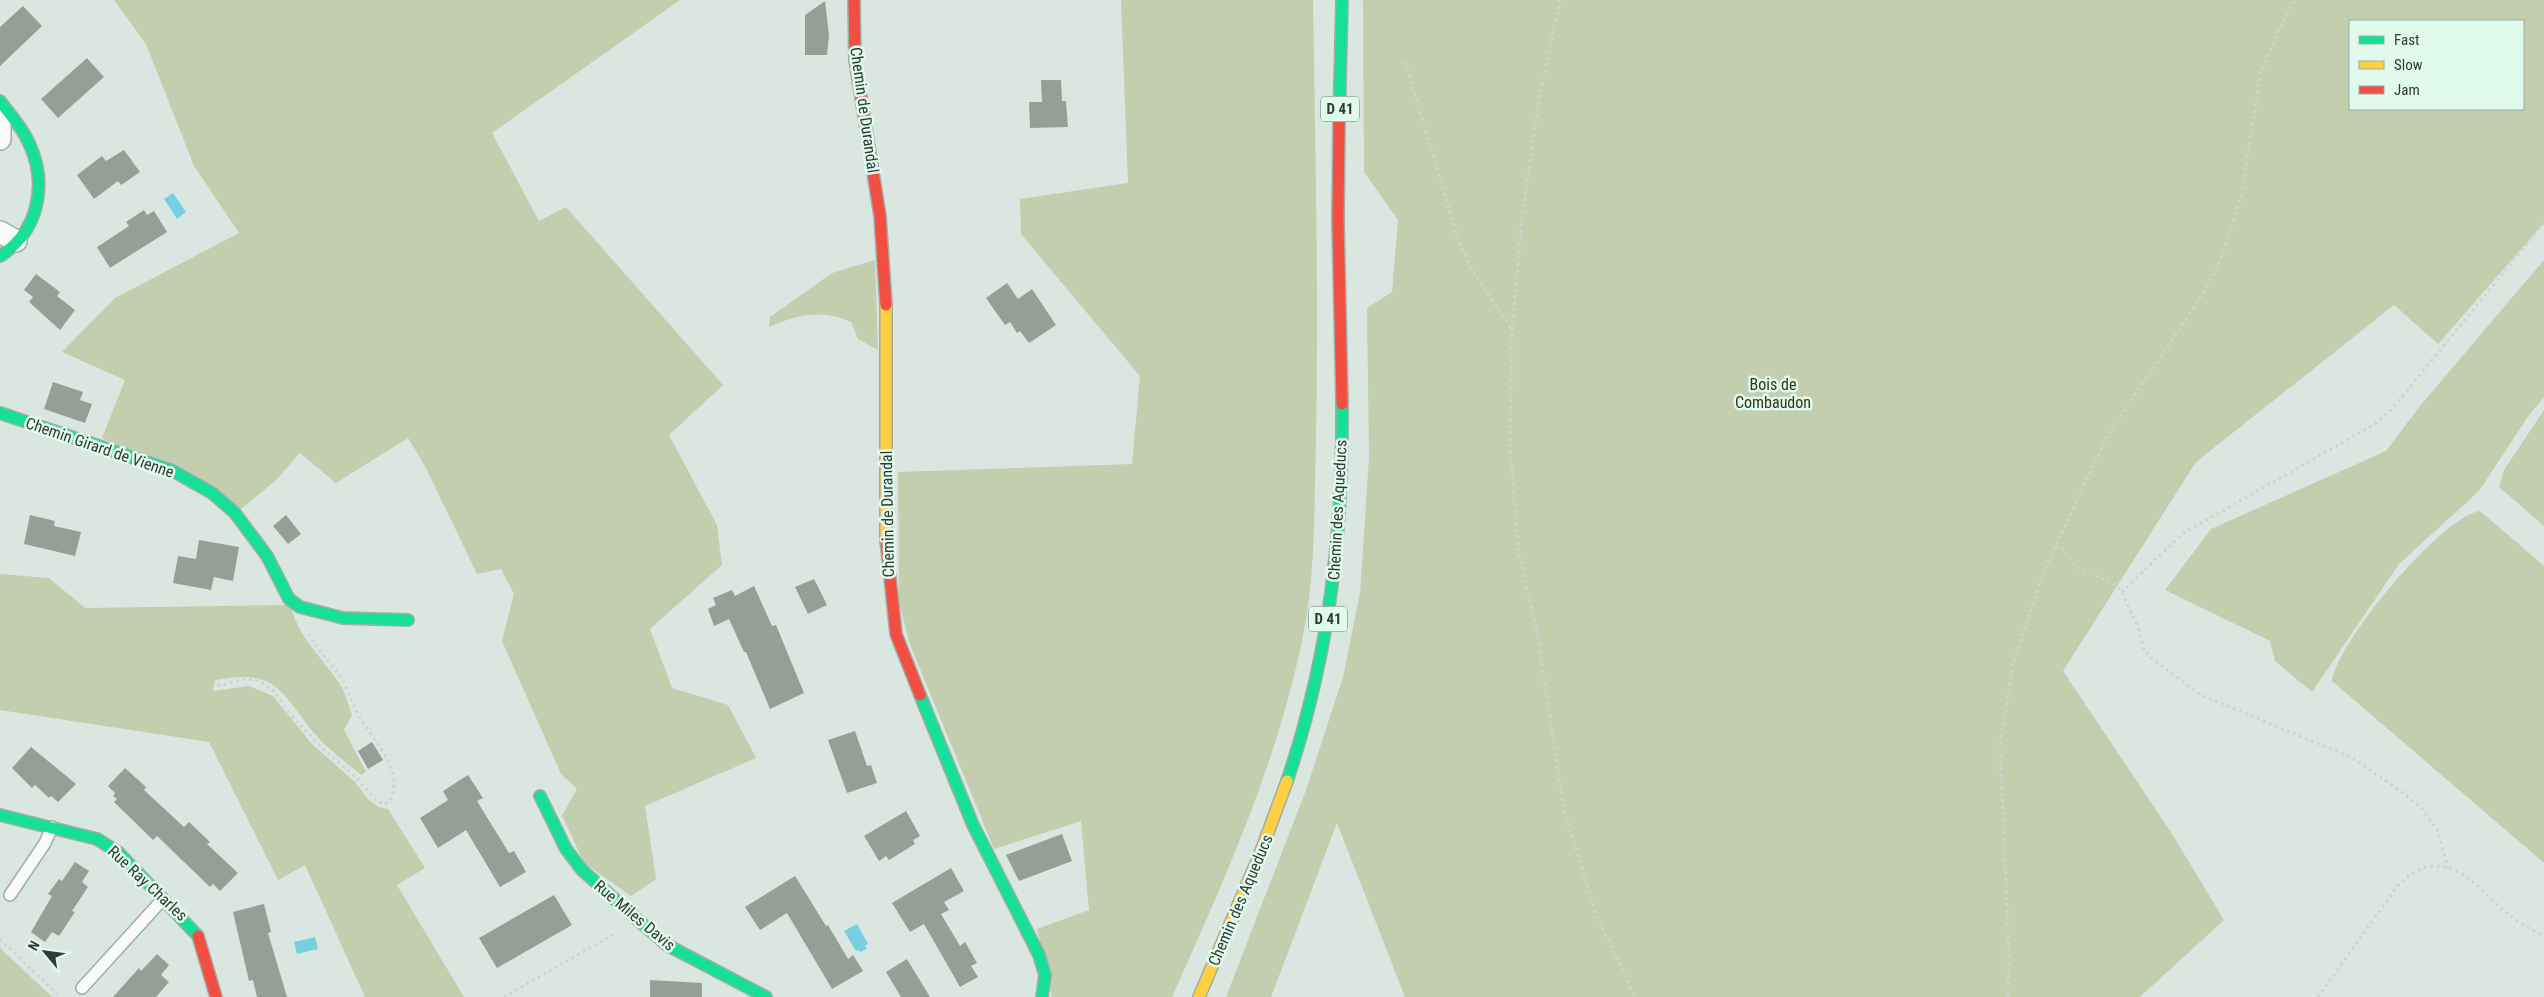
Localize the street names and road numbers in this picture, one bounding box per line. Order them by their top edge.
street label: Chemin de Durandal [846,46,883,174]
road number: D 41 [1321,96,1359,122]
street label: Chemin Girard de Vienne [23,413,176,482]
street label: Chemin des Aqueducs [1324,439,1351,581]
street label: Chemin de Durandal [877,450,898,577]
road number: D 41 [1309,606,1347,632]
street label: Chemin des Aqueducs [1204,832,1277,969]
street label: Rue Ray Charles [104,842,191,925]
street label: Rue Miles Davis [590,876,679,955]

